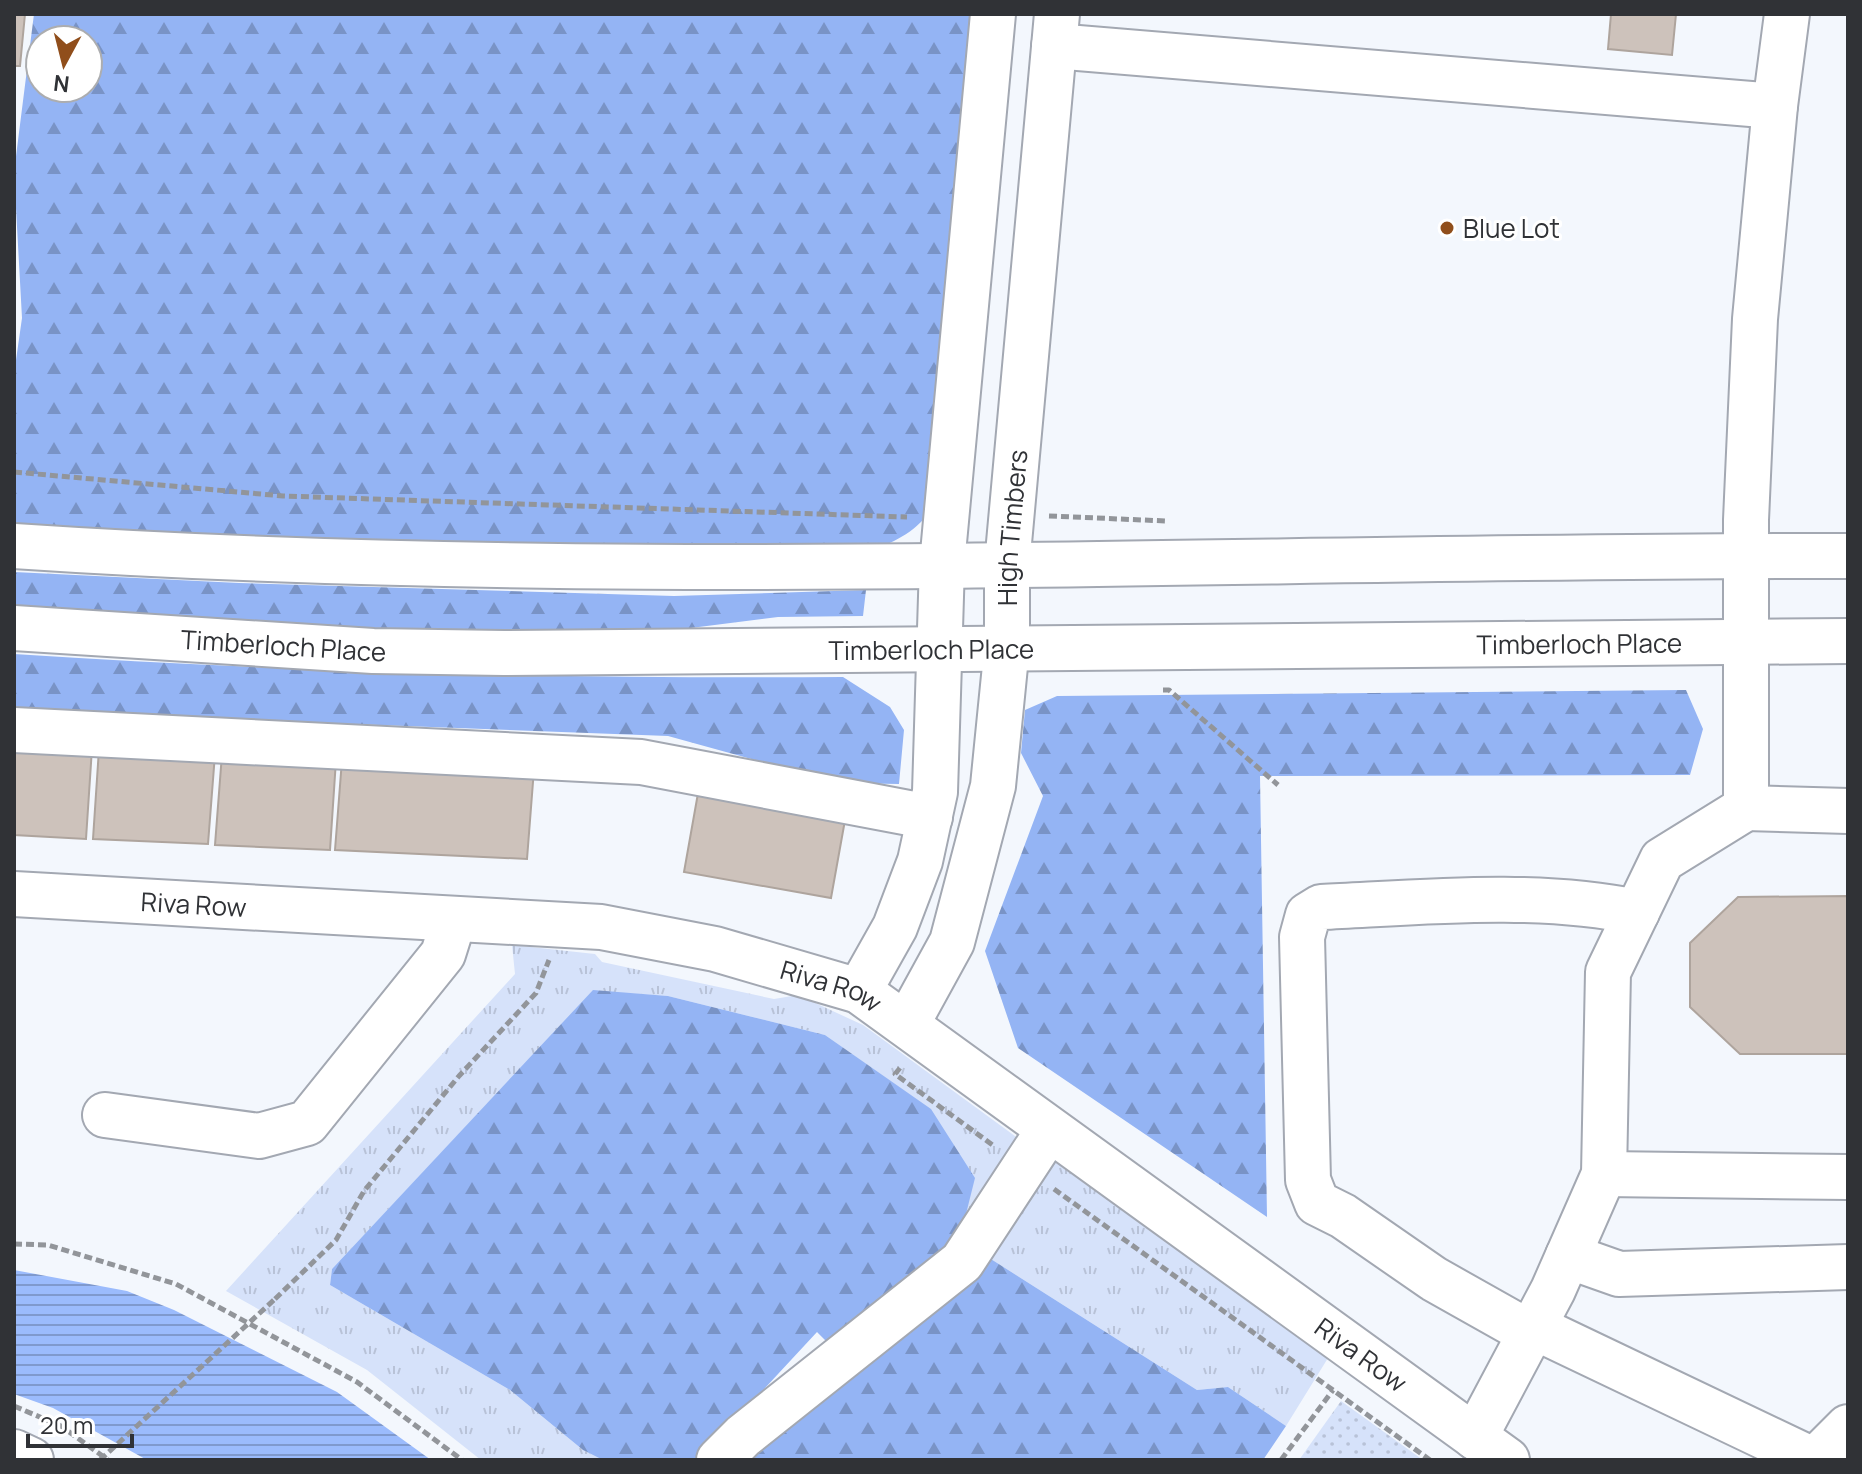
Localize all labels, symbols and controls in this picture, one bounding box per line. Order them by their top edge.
north arrow [24,24,104,104]
text: N [52,68,71,100]
place label: Blue Lot [1463,210,1560,246]
marker: Blue Lot [1438,219,1456,237]
street label: High Timbers [989,448,1035,606]
street label: Timberloch Place [180,621,386,669]
street label: Timberloch Place [1476,624,1682,662]
street label: Timberloch Place [828,630,1034,668]
street label: Riva Row [140,883,248,925]
street label: Riva Row [776,951,890,1020]
street label: Riva Row [1308,1309,1415,1400]
scale bar [28,1398,132,1448]
text: 20 m [40,1408,93,1441]

